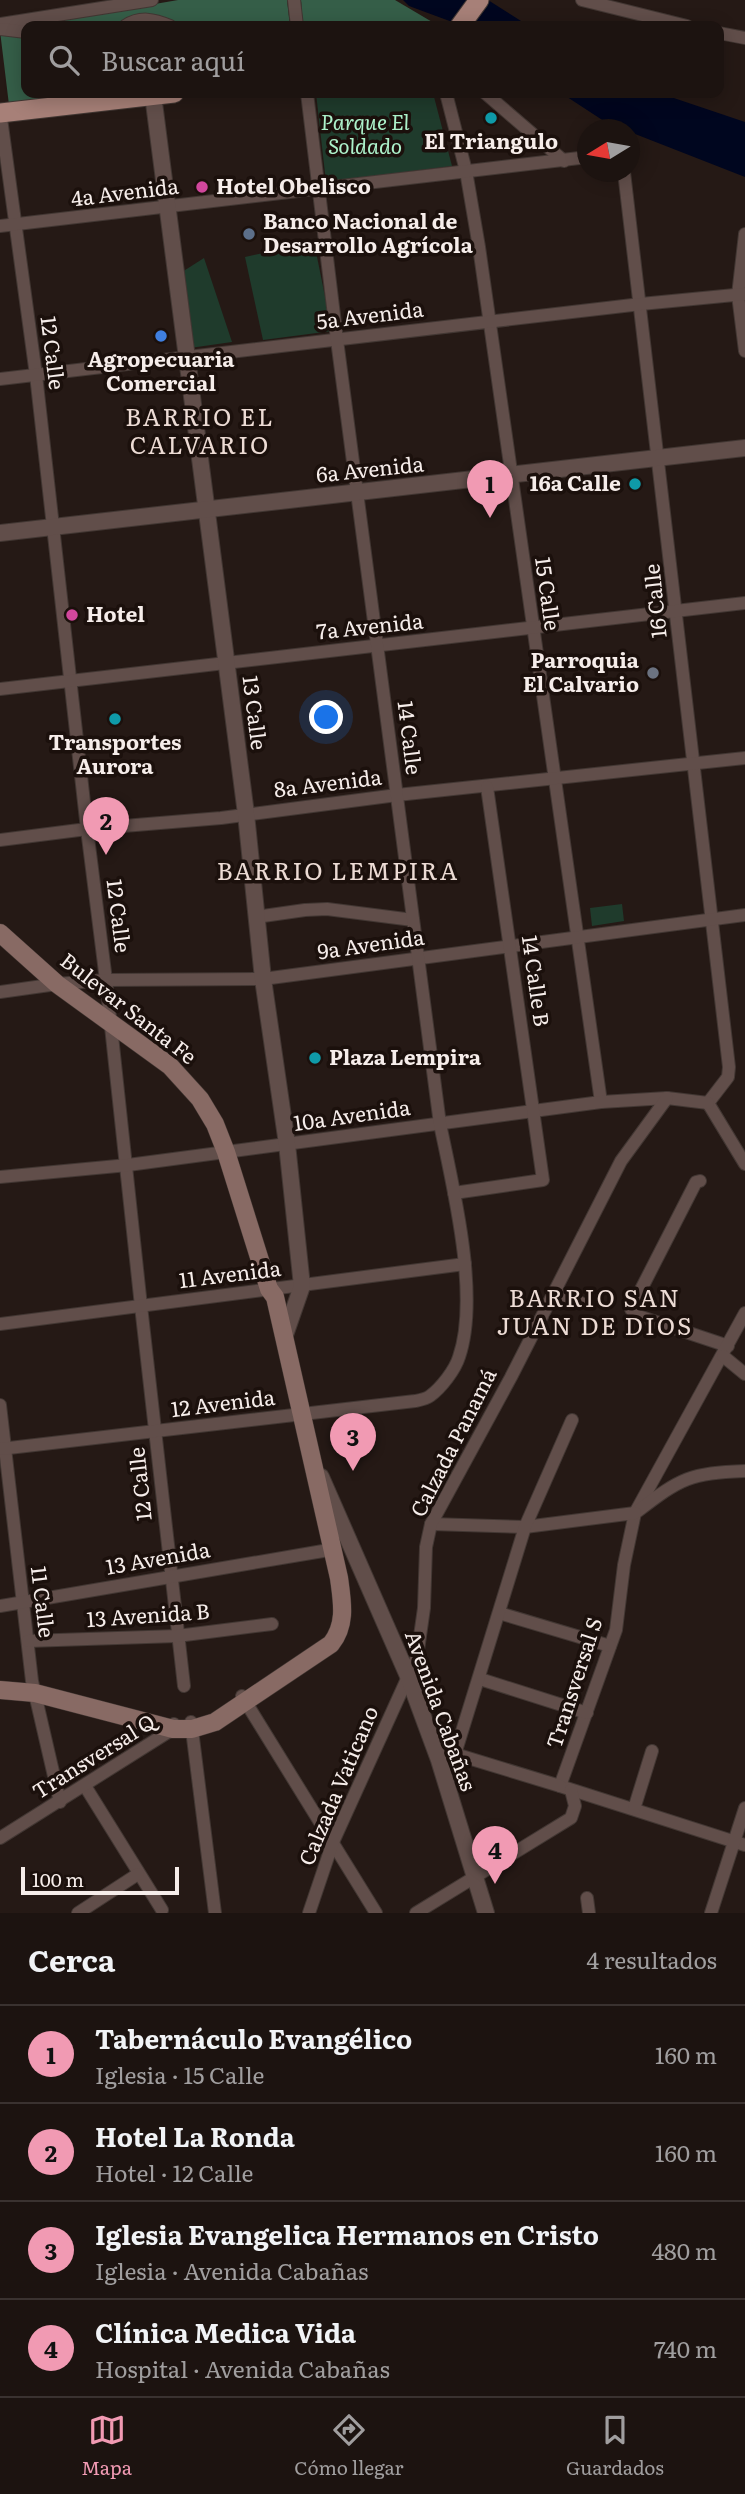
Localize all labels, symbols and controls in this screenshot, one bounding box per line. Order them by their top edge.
search box [21,21,724,98]
text: Buscar aquí [101,40,245,79]
icon: search [45,41,83,79]
park label: Parque El Soldado [321,105,409,160]
marker: El Triangulo [483,110,499,126]
north arrow [577,119,640,182]
place label: El Triangulo [424,124,558,155]
street label: 4a Avenida [69,168,181,213]
place label: Hotel Obelisco [216,169,371,200]
marker: Hotel Obelisco [194,179,210,195]
place label: Banco Nacional de Desarrollo Agrícola [263,204,474,259]
marker: Banco Nacional de Desarrollo Agrícola [241,226,257,242]
street label: 5a Avenida [315,292,426,335]
street label: 12 Calle [35,314,74,391]
marker: Agropecuaria Comercial [153,328,169,344]
place label: Agropecuaria Comercial [88,342,235,397]
district label: BARRIO EL CALVARIO [125,398,275,461]
street label: 6a Avenida [314,446,426,489]
pin: 1 [467,460,513,518]
place label: 16a Calle [530,466,621,497]
marker: 16a Calle [627,476,643,492]
street label: 15 Calle [529,555,570,633]
street label: 16 Calle [634,562,673,640]
place label: Hotel [86,597,145,628]
street label: 7a Avenida [315,603,425,646]
marker: Hotel [64,607,80,623]
place label: Parroquia El Calvario [523,643,640,698]
marker: Parroquia El Calvario [645,665,661,681]
street label: 13 Calle [237,674,276,752]
street label: 14 Calle [392,699,431,776]
your location [309,700,343,734]
marker: Transportes Aurora [107,711,123,727]
place label: Transportes Aurora [49,725,181,780]
street label: 8a Avenida [272,759,384,804]
pin: 2 [83,797,129,855]
district label: BARRIO LEMPIRA [217,852,459,887]
street label: 12 Calle [101,877,140,954]
street label: 9a Avenida [315,920,427,965]
street label: 14 Calle B [516,933,559,1028]
street label: Bulevar Santa Fe [55,944,204,1070]
place label: Plaza Lempira [329,1040,482,1071]
marker: Plaza Lempira [307,1050,323,1066]
street label: 10a Avenida [291,1090,413,1137]
street label: 11 Avenida [177,1251,283,1294]
district label: BARRIO SAN JUAN DE DIOS [497,1279,693,1342]
street label: Calzada Panamá [401,1362,503,1522]
street label: 12 Avenida [169,1380,277,1423]
pin: 3 [330,1413,376,1471]
street label: 12 Calle [119,1446,158,1523]
street label: 13 Avenida [103,1532,213,1581]
street label: 11 Calle [25,1564,64,1639]
street label: 13 Avenida B [85,1594,210,1633]
street label: Transversal S [537,1613,608,1752]
street label: Avenida Cabañas [399,1625,486,1795]
street label: Calzada Vaticano [289,1701,384,1870]
street label: Transversal Q [25,1703,163,1805]
pin: 4 [472,1826,518,1884]
scale bar [21,1864,178,1896]
text: 100 m [32,1865,84,1893]
text: Cerca [28,1937,115,1981]
text: 4 resultados [586,1942,717,1976]
text: Tabernáculo Evangélico [95,2018,412,2057]
text: 1 [46,2037,56,2071]
text: 160 m [655,2037,717,2071]
text: Iglesia · 15 Calle [95,2057,264,2091]
text: Hotel La Ronda [95,2116,295,2155]
text: 2 [45,2135,57,2169]
text: 160 m [655,2135,717,2169]
text: Hotel · 12 Calle [95,2155,254,2189]
text: Iglesia Evangelica Hermanos en Cristo [95,2214,599,2253]
text: 3 [45,2233,57,2267]
text: 480 m [651,2233,717,2267]
text: Iglesia · Avenida Cabañas [95,2253,368,2287]
text: Clínica Medica Vida [95,2312,356,2351]
text: 4 [44,2331,58,2365]
text: 740 m [654,2331,717,2365]
text: Hospital · Avenida Cabañas [95,2351,390,2385]
tab: Mapa [81,2411,132,2481]
tab: Cómo llegar [294,2411,404,2481]
tab: Guardados [566,2411,664,2481]

